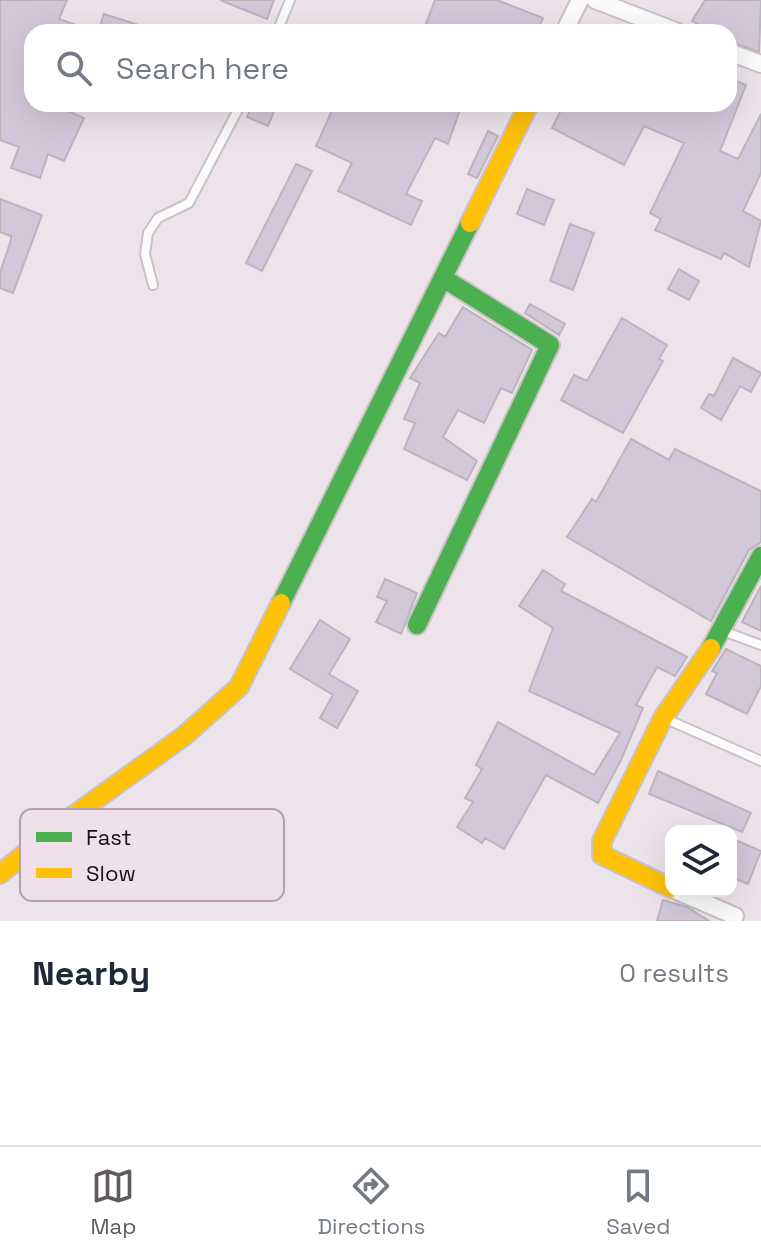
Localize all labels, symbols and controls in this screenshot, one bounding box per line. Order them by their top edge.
search box [24,24,737,112]
icon: search [52,46,96,90]
text: Search here [116,49,289,88]
legend [20,809,284,901]
text: Fast [86,823,132,851]
map controls [665,825,737,897]
button: layers [665,825,737,897]
text: Slow [86,859,136,887]
text: Nearby [32,952,150,995]
text: 0 results [619,956,729,990]
tab: Map [91,1164,136,1240]
tab: Directions [317,1164,425,1240]
tab: Saved [606,1164,670,1240]

